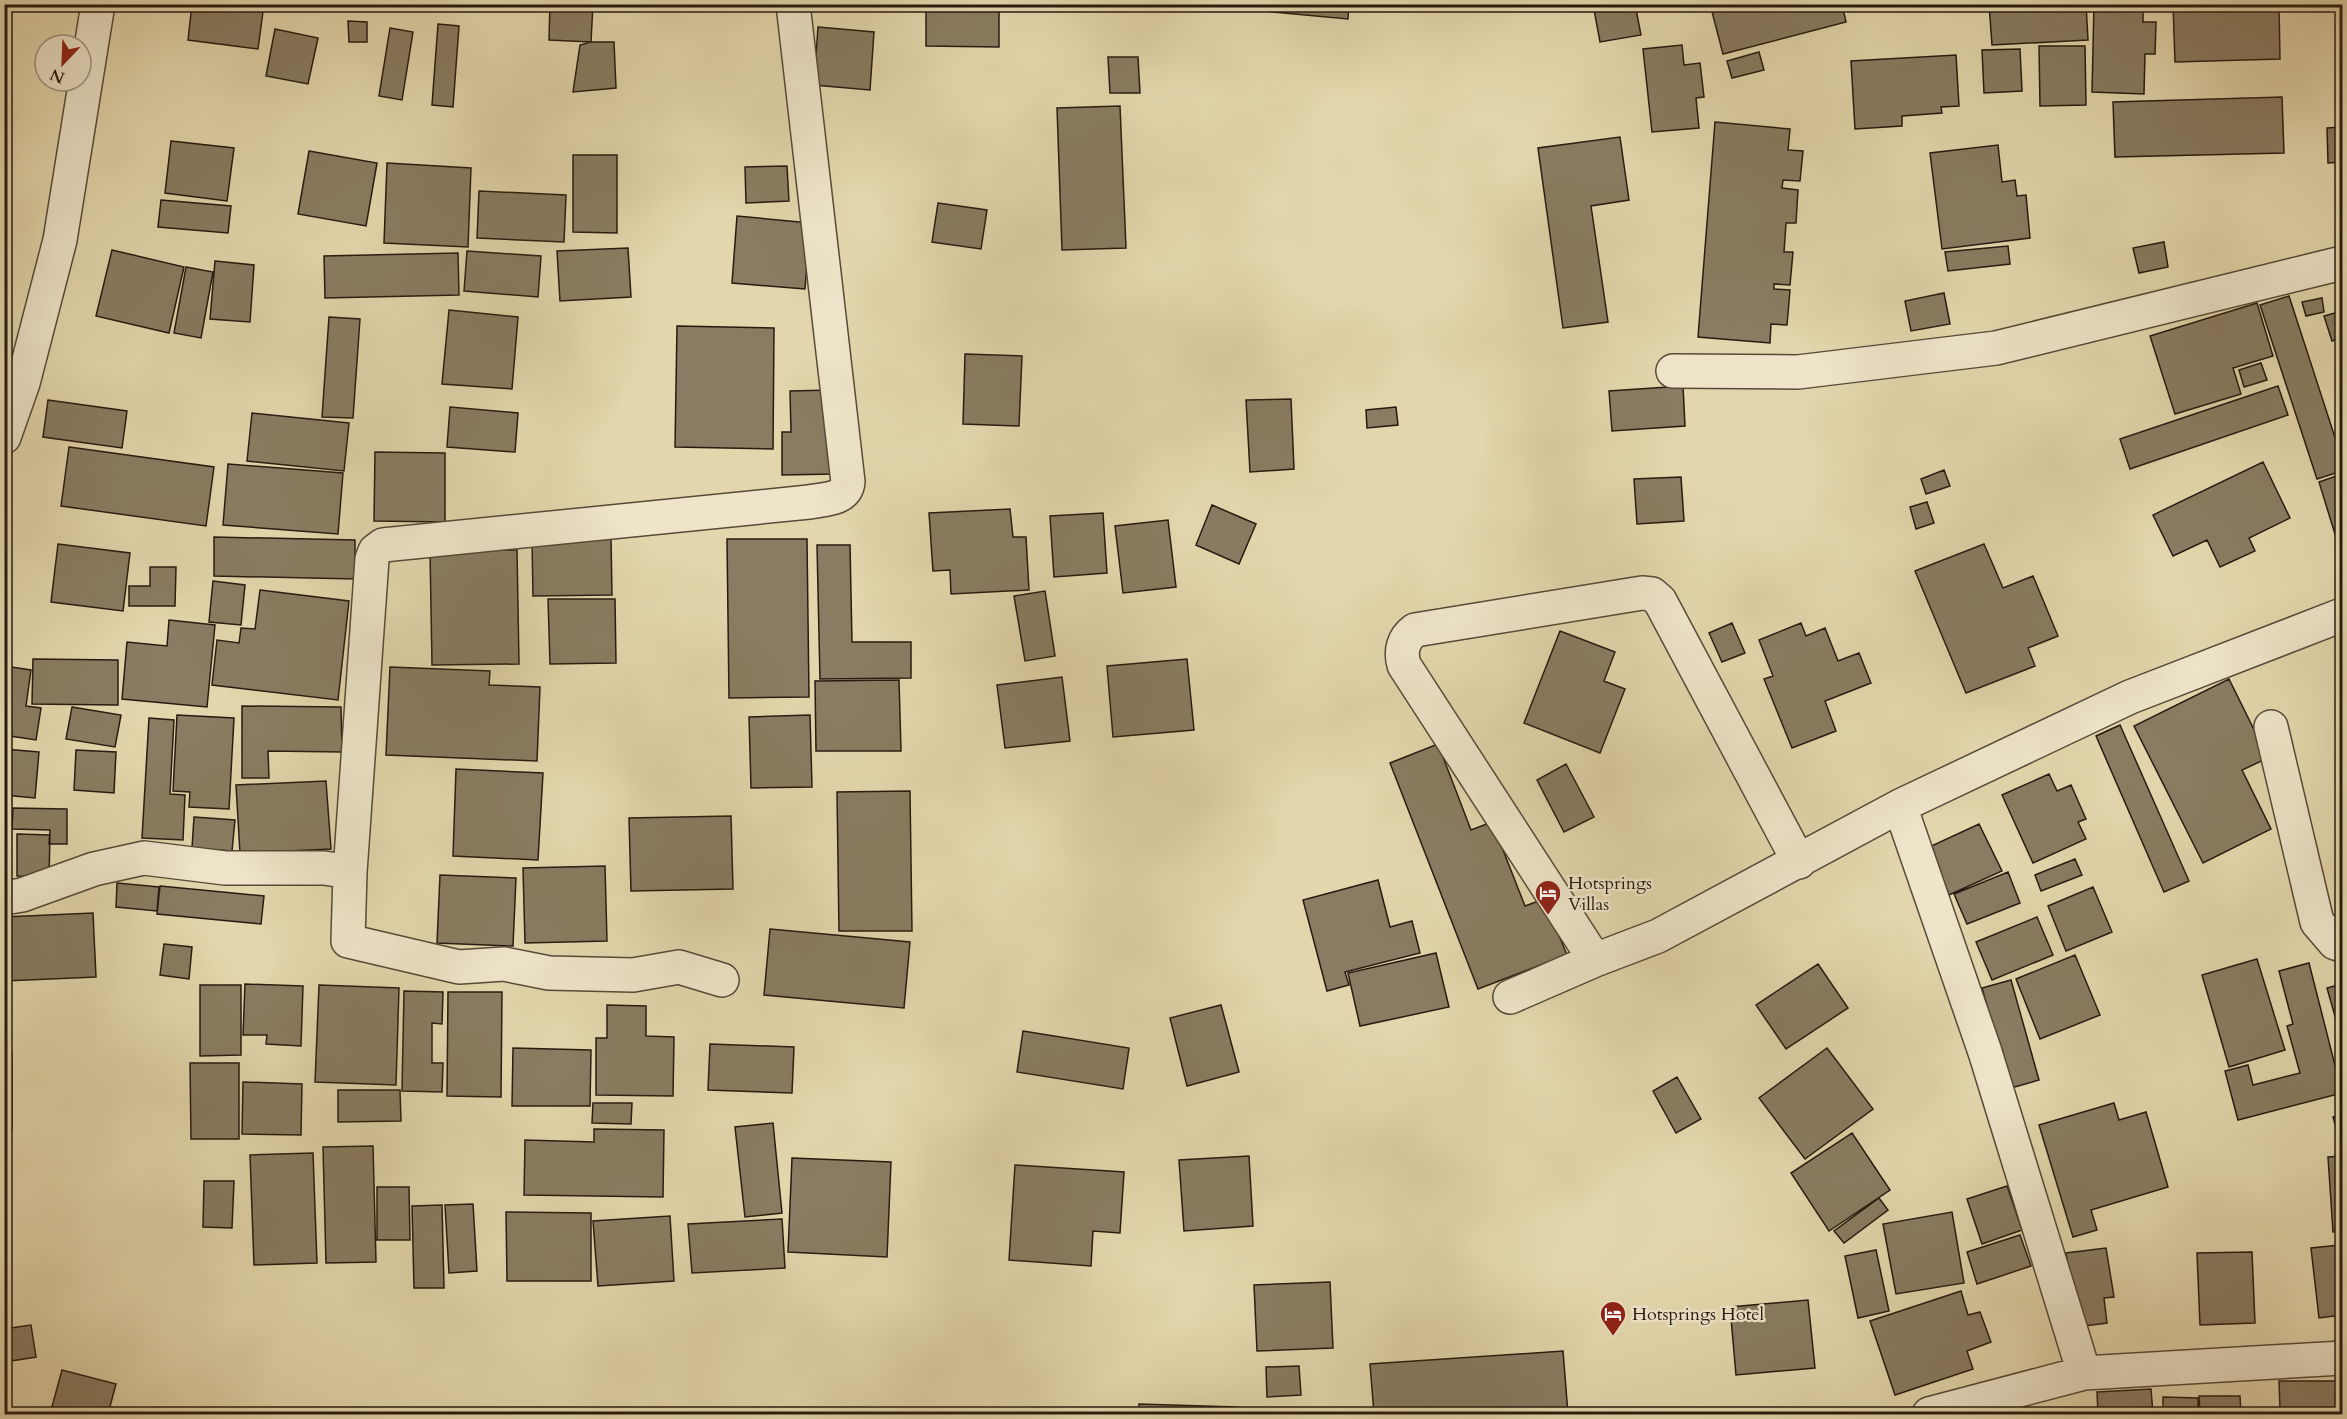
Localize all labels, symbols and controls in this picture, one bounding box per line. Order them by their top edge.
north arrow [33,33,93,93]
text: N [47,63,68,89]
place label: Hotsprings Villas [1568,871,1652,917]
hotel icon: Hotsprings Villas [1533,878,1563,916]
hotel icon: Hotsprings Hotel [1598,1299,1628,1337]
place label: Hotsprings Hotel [1632,1302,1765,1327]

